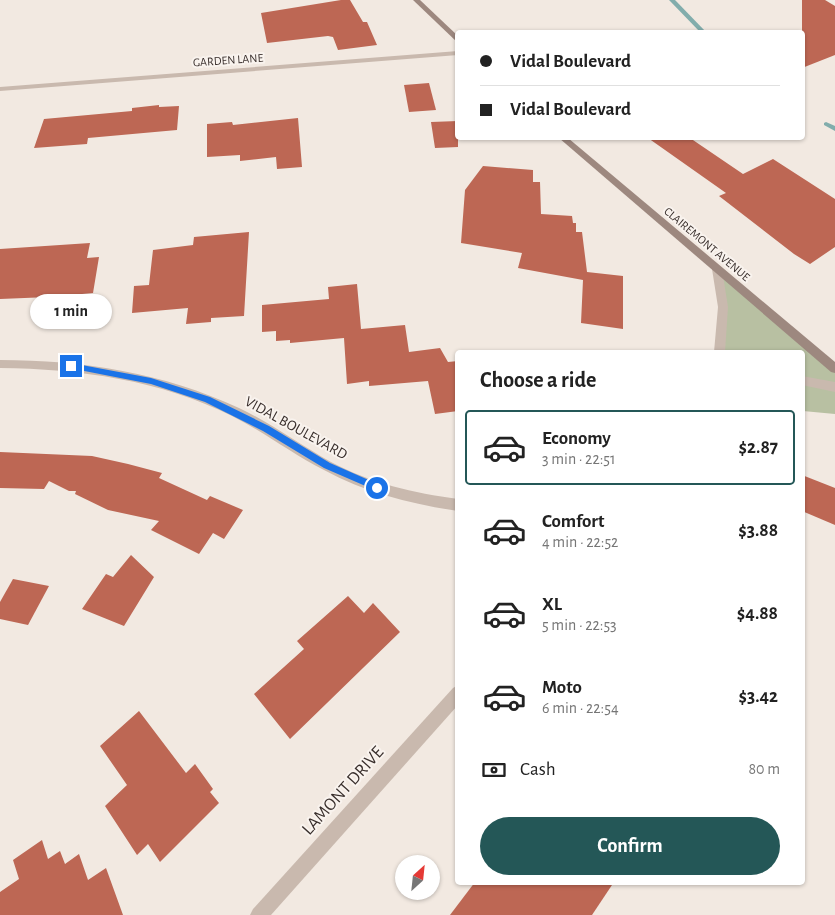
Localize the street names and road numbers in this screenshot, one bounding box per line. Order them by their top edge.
street label: GARDEN LANE [192,52,264,68]
street label: CLAIREMONT AVENUE [662,205,752,283]
street label: VIDAL BOULEVARD [242,394,350,462]
street label: LAMONT DRIVE [299,743,387,839]

